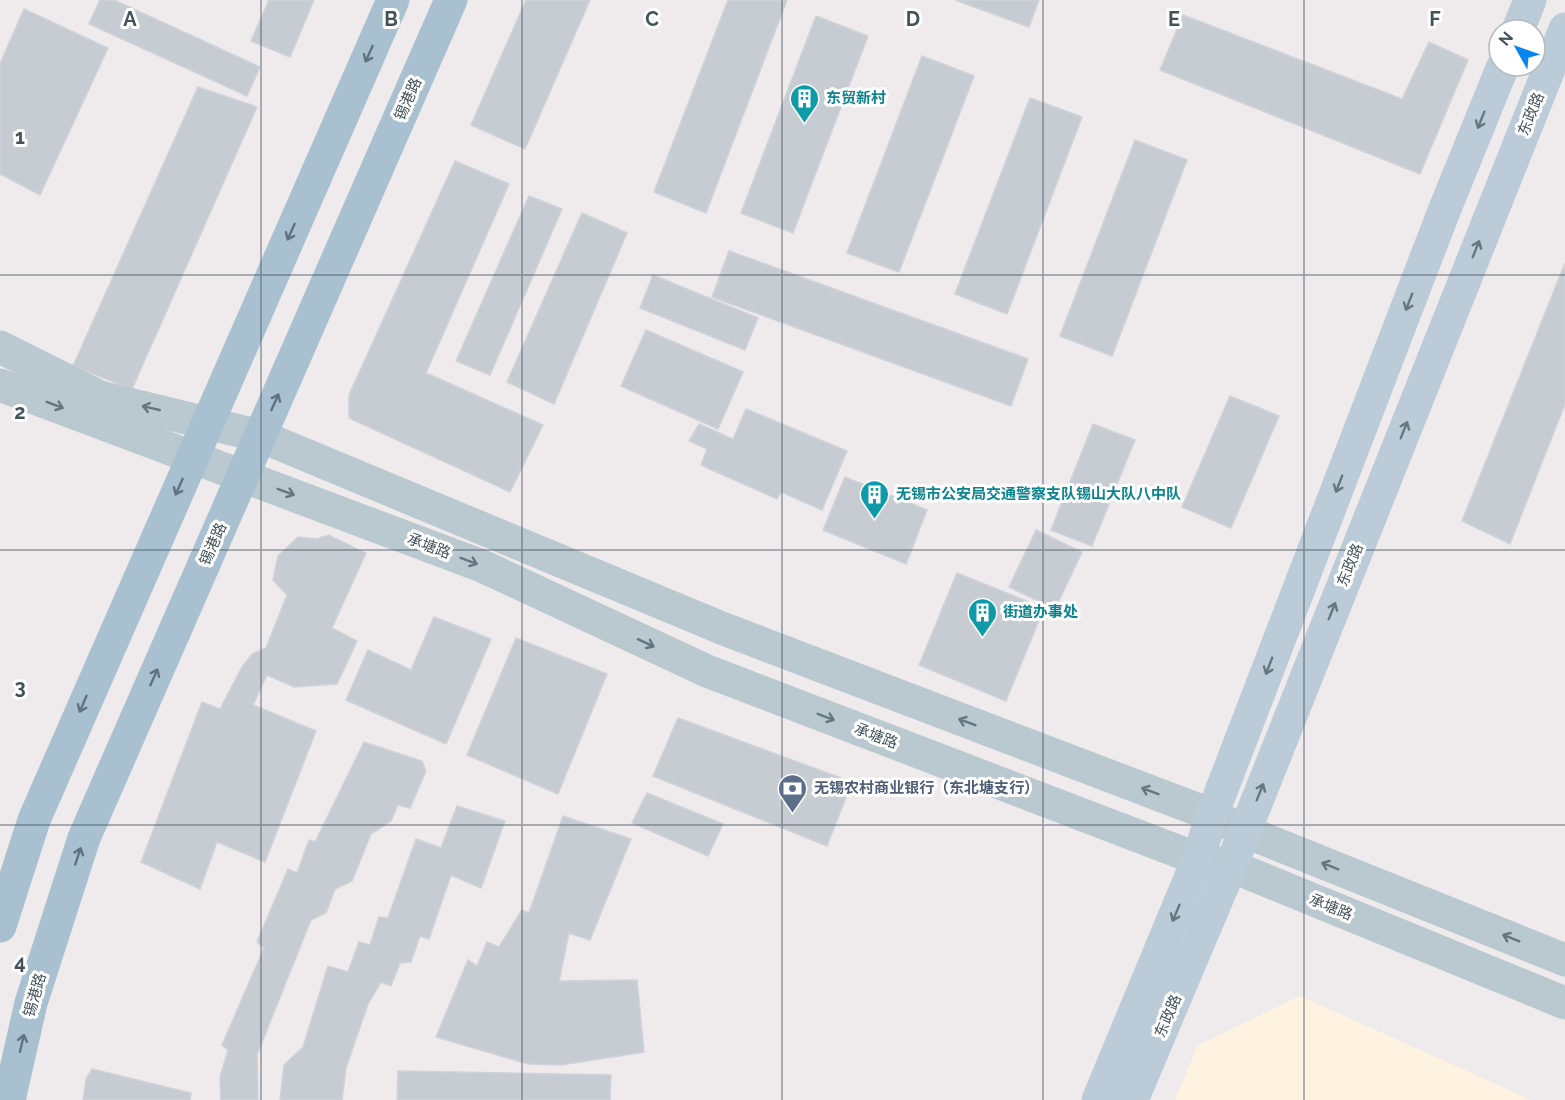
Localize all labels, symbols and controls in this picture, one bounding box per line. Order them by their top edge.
text: A [123,7,137,31]
text: B [384,7,398,31]
text: C [645,7,659,31]
text: D [906,7,920,31]
text: E [1168,7,1180,31]
text: F [1429,7,1441,31]
north arrow [1487,18,1547,78]
text: N [1495,28,1517,49]
one-way arrow [363,44,375,62]
street label: 锡港路 [391,75,425,123]
building icon: 东贸新村 [789,82,821,124]
place label: 东贸新村 [826,89,886,107]
street label: 东政路 [1514,90,1548,138]
one-way arrow [1475,110,1486,129]
text: 1 [15,125,25,149]
one-way arrow [285,222,296,241]
one-way arrow [1471,240,1482,258]
one-way arrow [1403,292,1414,310]
one-way arrow [270,394,281,412]
text: 2 [14,400,26,424]
one-way arrow [45,401,63,412]
one-way arrow [142,402,161,413]
one-way arrow [1399,421,1410,440]
one-way arrow [1333,474,1344,492]
one-way arrow [172,478,184,496]
building icon: 无锡市公安局交通警察支队锡山大队八中队 [859,478,891,520]
place label: 无锡市公安局交通警察支队锡山大队八中队 [896,485,1181,503]
one-way arrow [277,487,295,498]
street label: 锡港路 [196,520,230,568]
street label: 承塘路 [405,530,453,562]
street label: 东政路 [1333,541,1367,589]
one-way arrow [459,556,478,567]
building icon: 街道办事处 [966,596,998,638]
one-way arrow [1327,602,1338,621]
place label: 街道办事处 [1003,603,1078,621]
one-way arrow [636,637,654,649]
one-way arrow [1263,656,1274,674]
one-way arrow [148,668,160,686]
text: 3 [14,675,26,699]
one-way arrow [77,695,89,713]
one-way arrow [816,712,835,723]
one-way arrow [959,716,977,727]
street label: 承塘路 [852,720,900,752]
bank icon: 无锡农村商业银行（东北塘支行） [777,772,809,814]
place label: 无锡农村商业银行（东北塘支行） [814,779,1039,797]
one-way arrow [1255,783,1266,802]
one-way arrow [1141,785,1159,796]
one-way arrow [73,847,84,866]
one-way arrow [1321,860,1340,871]
street label: 承塘路 [1307,890,1355,924]
one-way arrow [1170,903,1181,922]
one-way arrow [1502,932,1520,943]
text: 4 [14,950,26,974]
street label: 锡港路 [20,971,50,1019]
street label: 东政路 [1151,992,1185,1040]
one-way arrow [17,1034,28,1053]

